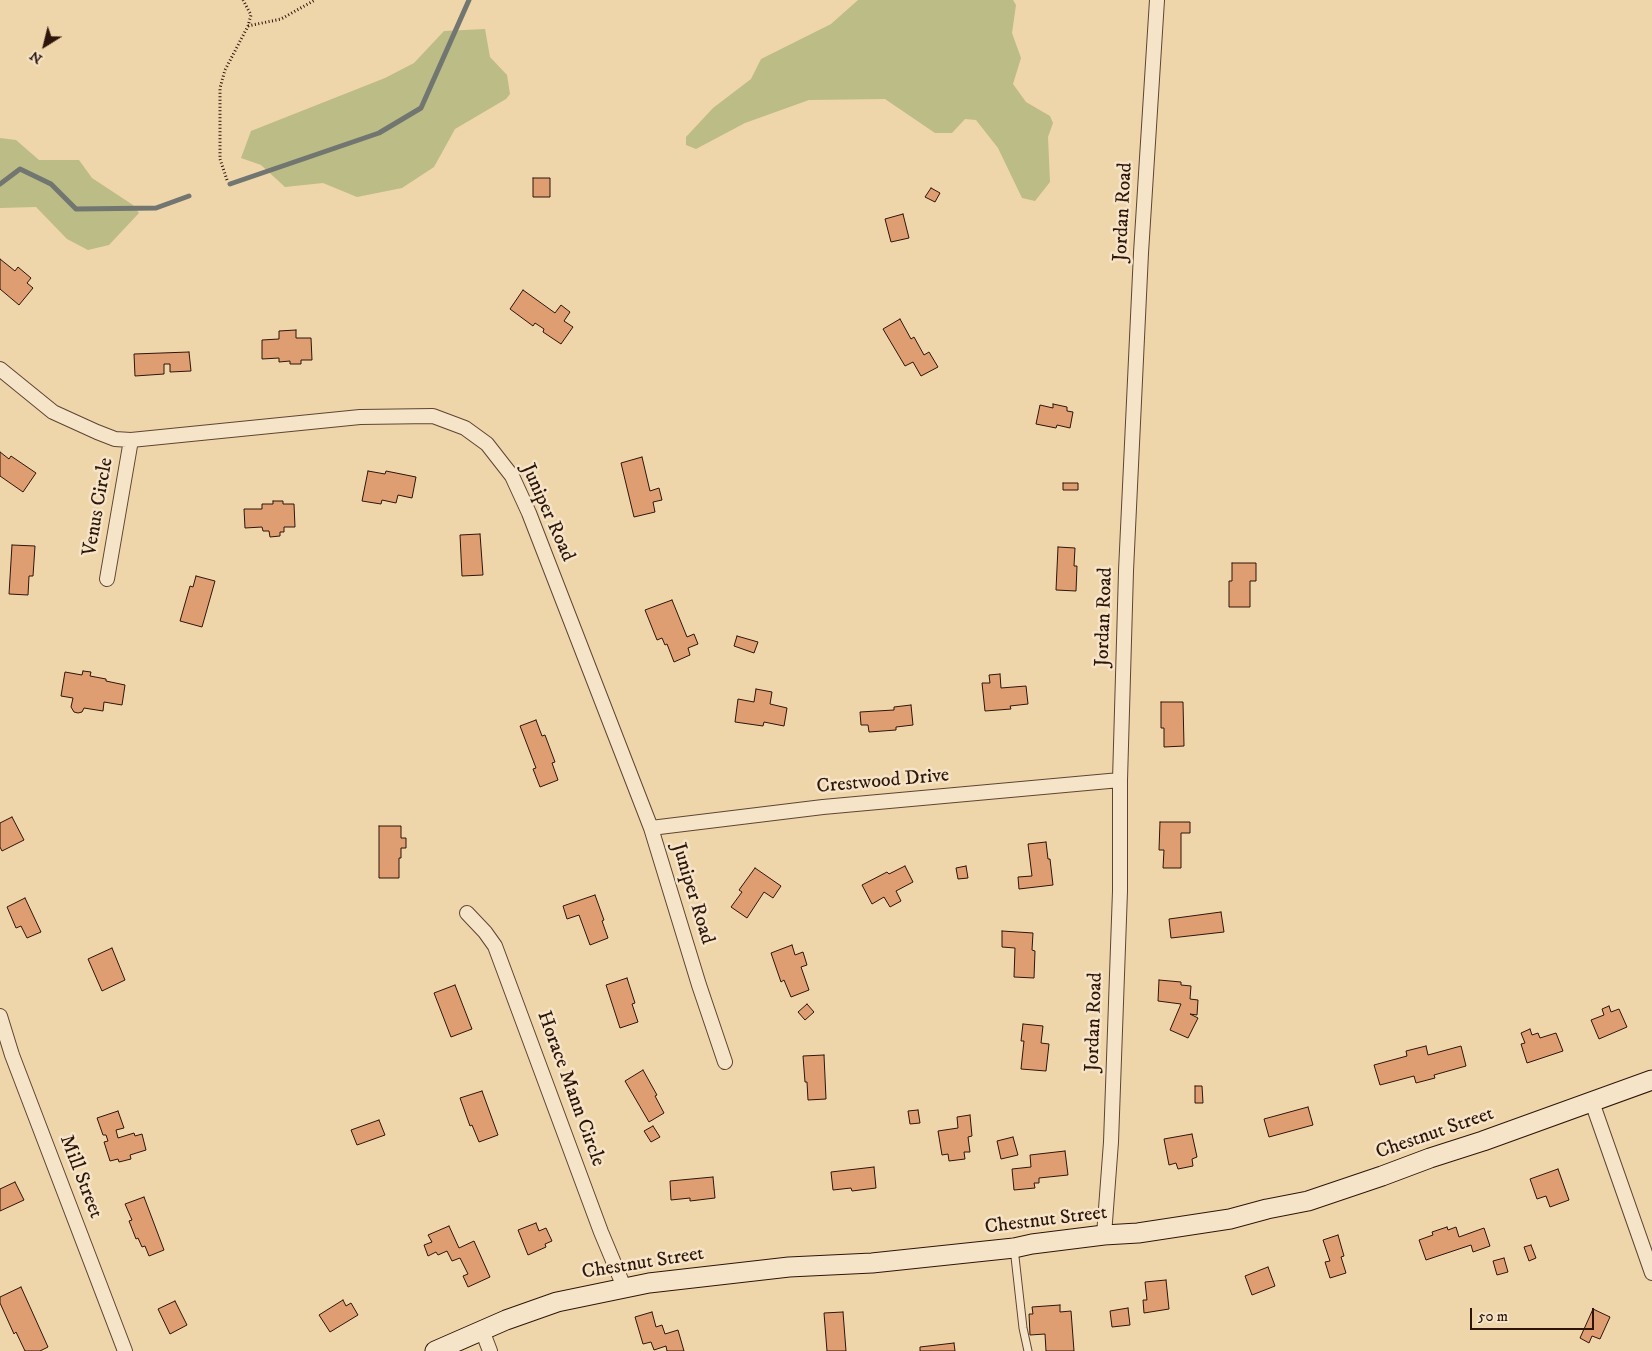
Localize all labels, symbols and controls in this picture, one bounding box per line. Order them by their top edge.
north arrow [20,20,70,70]
text: N [26,46,46,68]
street label: Jordan Road [1109,162,1139,262]
street label: Venus Circle [79,456,119,558]
street label: Juniper Road [515,460,579,566]
street label: Jordan Road [1091,567,1119,667]
street label: Crestwood Drive [816,764,950,800]
street label: Juniper Road [665,841,719,947]
street label: Jordan Road [1081,972,1109,1072]
street label: Horace Mann Circle [531,1008,609,1170]
street label: Chestnut Street [1373,1103,1497,1165]
street label: Mill Street [53,1132,107,1222]
street label: Chestnut Street [983,1202,1109,1240]
street label: Chestnut Street [580,1243,706,1285]
scale bar [1472,1298,1596,1330]
text: 50 m [1478,1307,1508,1326]

